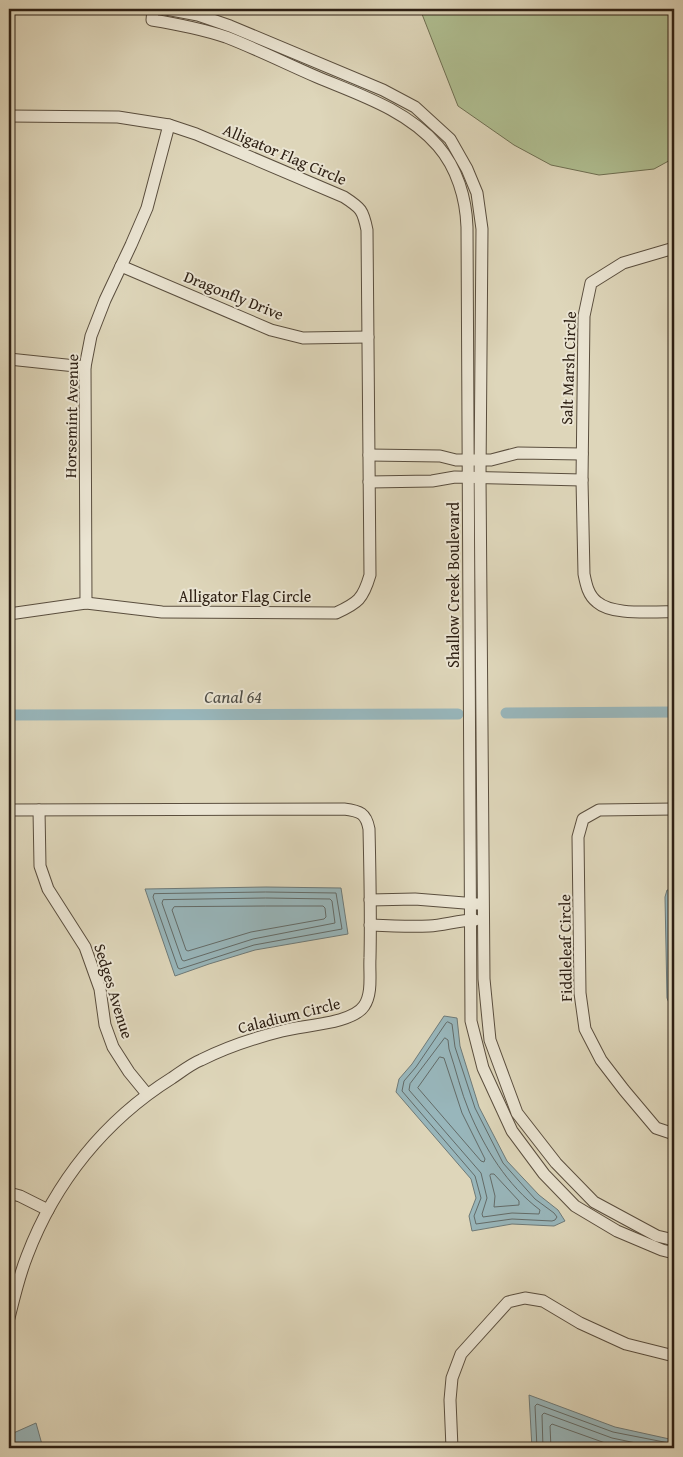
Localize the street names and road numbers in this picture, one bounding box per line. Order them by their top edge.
street label: Alligator Flag Circle [219,117,351,191]
street label: Dragonfly Drive [180,264,288,326]
street label: Salt Marsh Circle [554,311,582,425]
street label: Horsemint Avenue [58,354,84,478]
street label: Shallow Creek Boulevard [441,502,465,668]
street label: Alligator Flag Circle [179,584,311,608]
street label: Fiddleleaf Circle [552,894,578,1002]
street label: Sedges Avenue [88,940,140,1042]
street label: Caladium Circle [235,991,343,1039]

